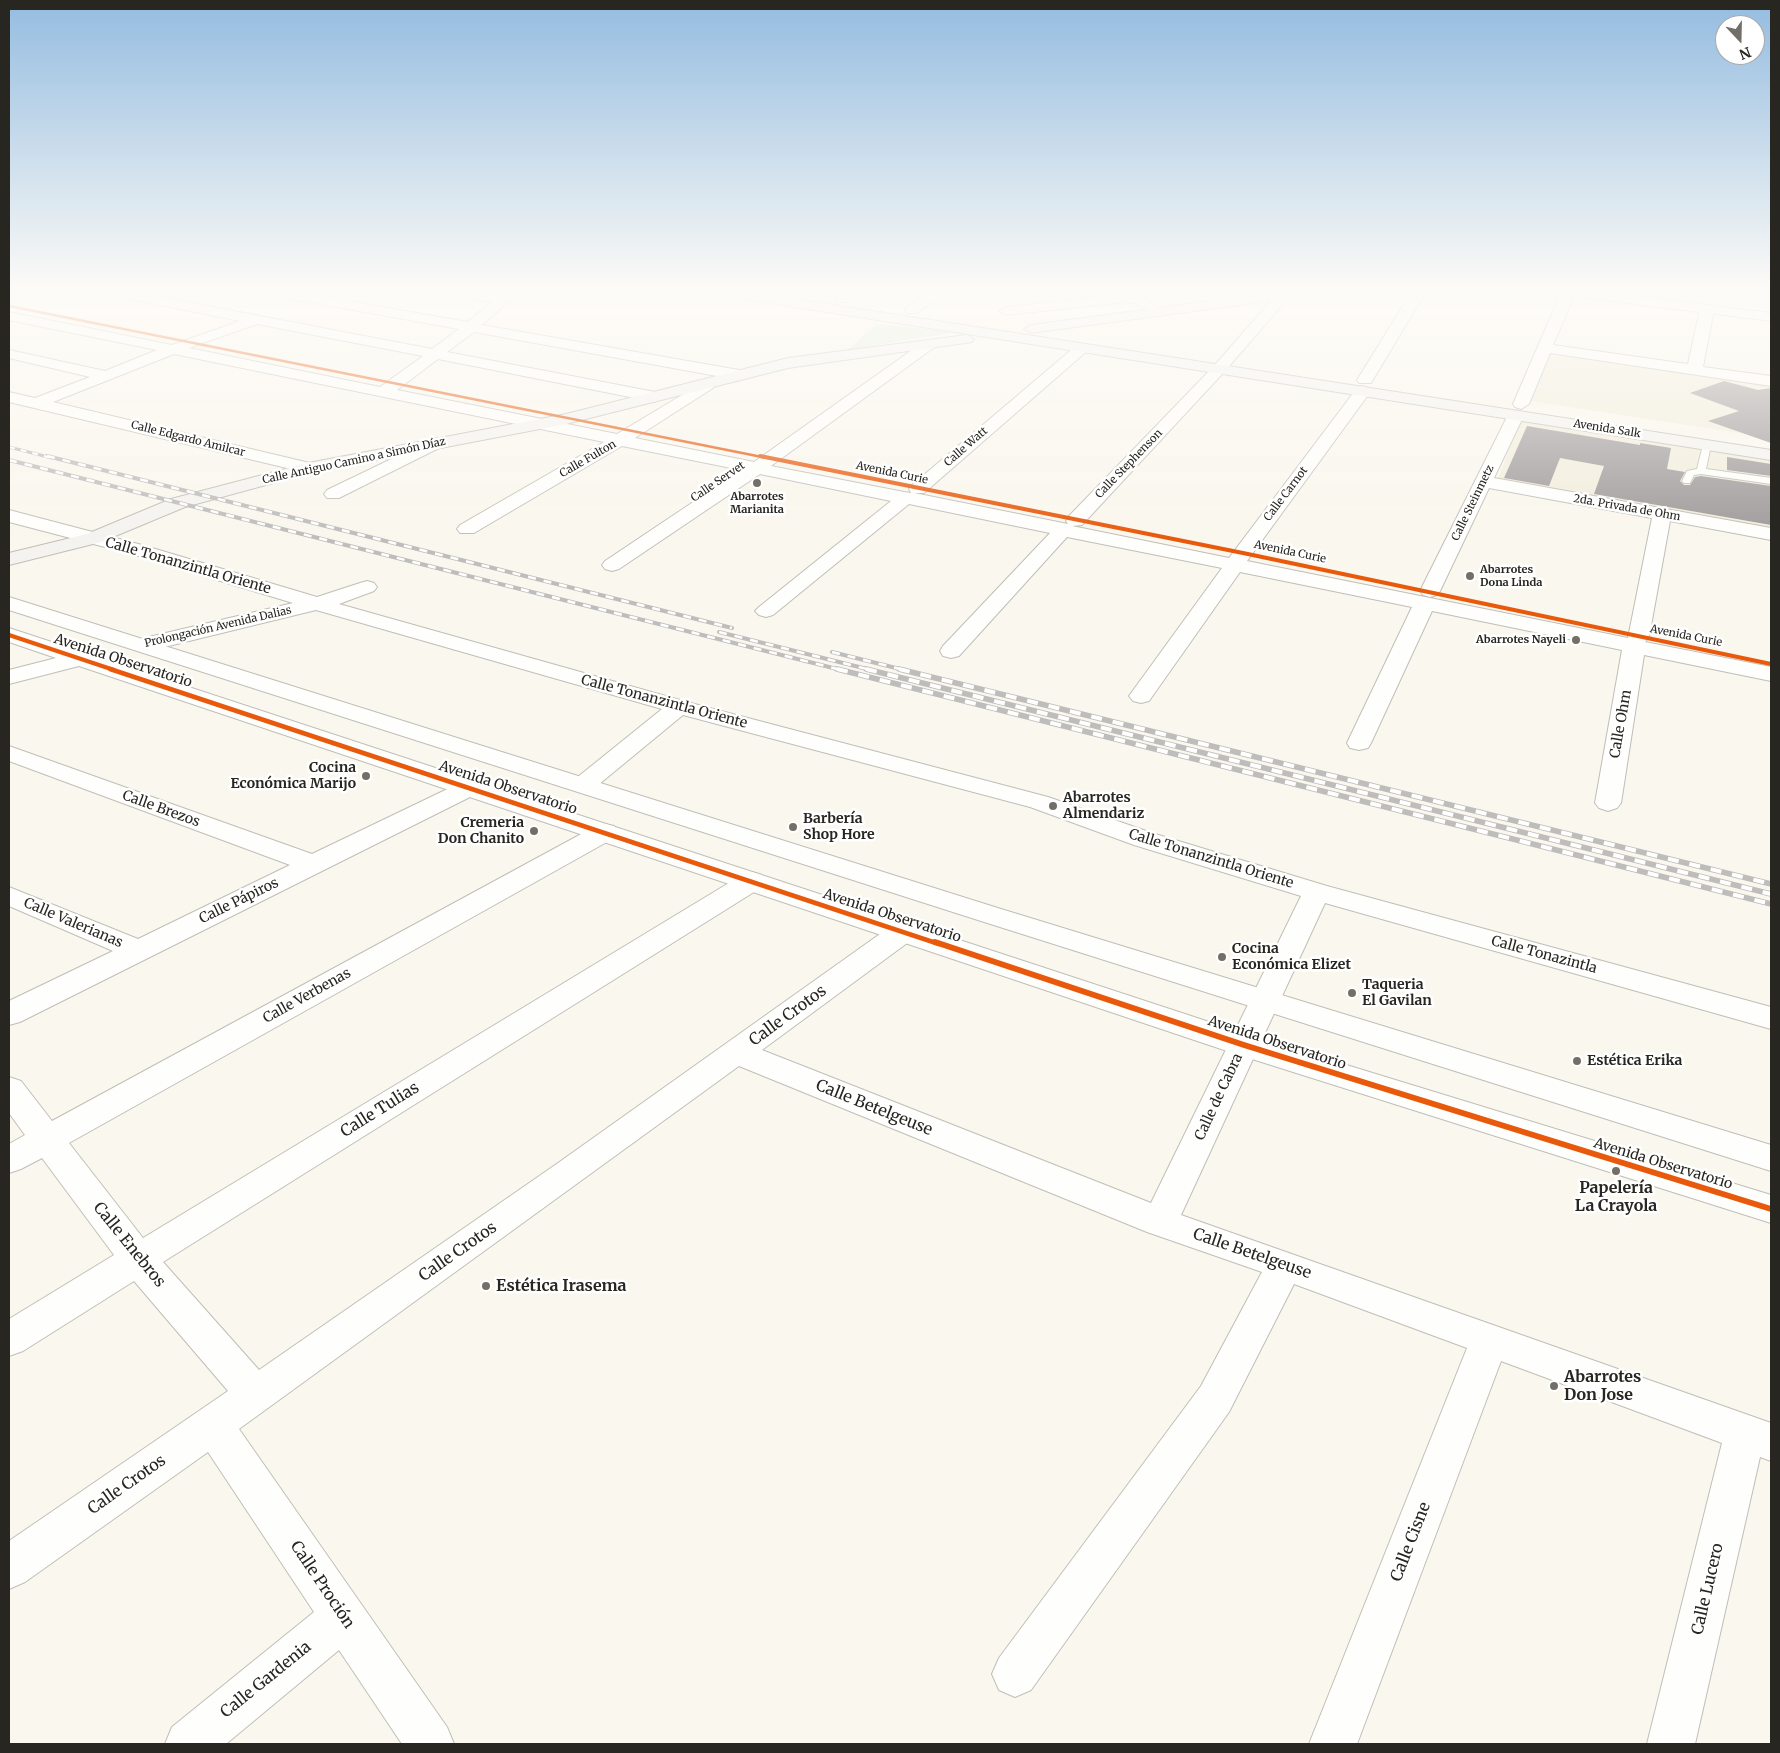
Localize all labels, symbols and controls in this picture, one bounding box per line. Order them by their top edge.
north arrow [1715,15,1765,65]
text: N [1737,43,1753,63]
street label: Avenida Salk [1572,417,1642,441]
street label: Calle Edgardo Amilcar [130,418,246,460]
street label: Calle Watt [942,425,990,469]
street label: Calle Stephenson [1093,427,1165,501]
street label: Calle Antiguo Camino a Simón Díaz [261,435,447,487]
street label: Calle Fulton [557,438,619,480]
street label: Calle Servet [689,459,747,505]
street label: Avenida Curie [855,459,929,487]
street label: Calle Steinmetz [1449,463,1497,543]
street label: Calle Carnot [1261,464,1311,524]
marker: Abarrotes Marianita [751,477,763,489]
place label: Abarrotes Marianita [730,490,784,516]
street label: 2da. Privada de Ohm [1573,492,1681,524]
street label: Calle Tonanzintla Oriente [103,534,273,598]
street label: Avenida Curie [1253,538,1327,566]
place label: Abarrotes Dona Linda [1480,563,1543,589]
marker: Abarrotes Dona Linda [1464,570,1476,582]
street label: Prolongación Avenida Dalias [143,604,293,650]
street label: Avenida Curie [1649,623,1723,649]
street label: Avenida Observatorio [52,631,194,691]
place label: Abarrotes Nayeli [1476,633,1566,647]
marker: Abarrotes Nayeli [1570,634,1582,646]
street label: Calle Tonanzintla Oriente [579,672,749,732]
street label: Calle Ohm [1607,688,1635,760]
street label: Avenida Observatorio [437,758,579,818]
place label: Cocina Económica Marijo [230,760,356,792]
marker: Cocina Económica Marijo [360,770,372,782]
street label: Calle Brezos [120,787,202,831]
place label: Abarrotes Almendariz [1063,790,1144,822]
marker: Abarrotes Almendariz [1047,800,1059,812]
place label: Barbería Shop Hore [803,811,875,844]
place label: Cremeria Don Chanito [438,815,524,848]
marker: Barbería Shop Hore [787,821,799,833]
marker: Cremeria Don Chanito [528,825,540,837]
street label: Calle Tonanzintla Oriente [1127,826,1295,892]
street label: Calle Pápiros [197,875,281,927]
street label: Avenida Observatorio [821,886,963,946]
street label: Calle Valerianas [21,895,125,951]
street label: Calle Tonazintla [1489,933,1599,977]
place label: Cocina Económica Elizet [1232,941,1351,974]
marker: Cocina Económica Elizet [1216,951,1228,963]
street label: Calle Verbenas [260,965,354,1027]
place label: Taqueria El Gavilan [1362,977,1432,1010]
street label: Calle Crotos [746,982,830,1050]
marker: Taqueria El Gavilan [1346,987,1358,999]
street label: Avenida Observatorio [1206,1013,1348,1073]
street label: Calle de Cabra [1192,1051,1246,1143]
place label: Estética Erika [1587,1053,1682,1069]
marker: Estética Erika [1571,1055,1583,1067]
street label: Calle Betelgeuse [813,1076,935,1140]
street label: Calle Tulias [337,1078,423,1142]
street label: Avenida Observatorio [1592,1135,1734,1193]
marker: Papelería La Crayola [1610,1165,1622,1177]
place label: Papelería La Crayola [1575,1178,1657,1216]
street label: Calle Enebros [89,1199,169,1291]
street label: Calle Crotos [415,1218,501,1286]
street label: Calle Betelgeuse [1190,1225,1314,1283]
place label: Estética Irasema [496,1276,627,1296]
marker: Estética Irasema [480,1280,492,1292]
place label: Abarrotes Don Jose [1564,1367,1641,1405]
marker: Abarrotes Don Jose [1548,1380,1560,1392]
street label: Calle Crotos [84,1451,170,1519]
street label: Calle Cisne [1387,1500,1435,1584]
street label: Calle Proción [286,1538,358,1632]
street label: Calle Lucero [1688,1541,1728,1637]
street label: Calle Gardenia [217,1638,315,1722]

